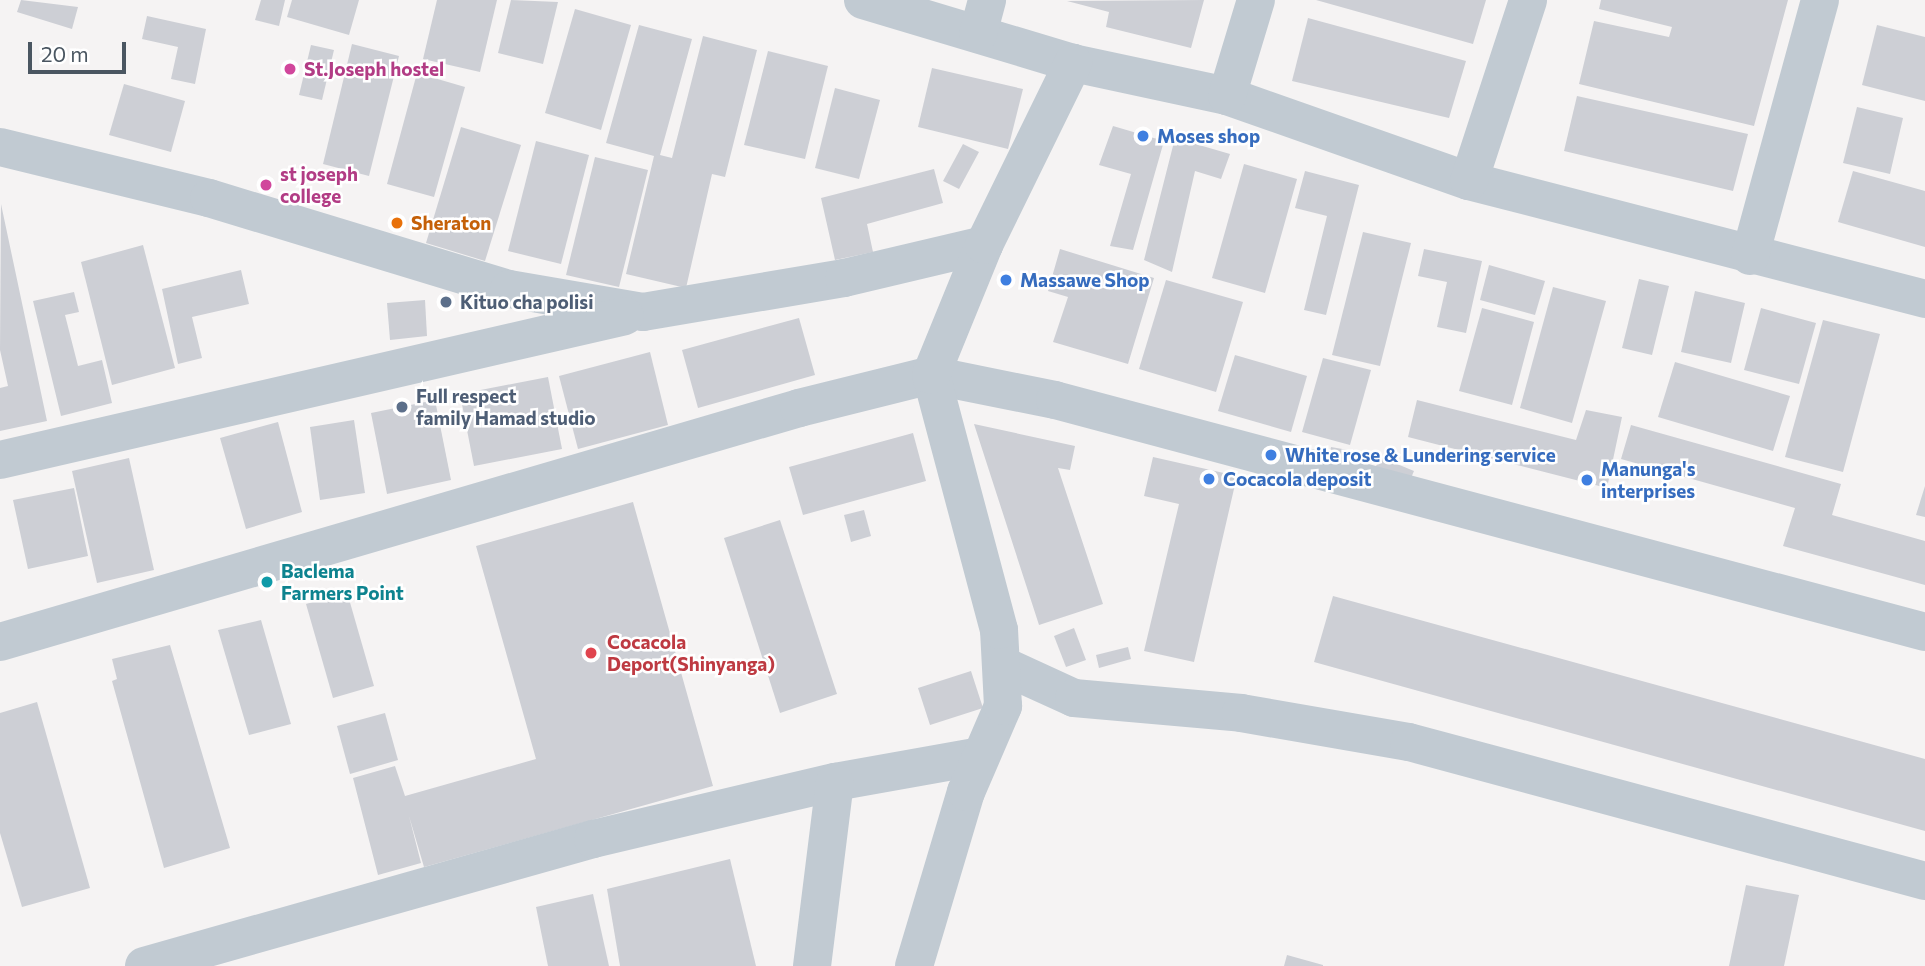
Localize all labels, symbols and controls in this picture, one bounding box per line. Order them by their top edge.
scale bar [32,28,130,72]
text: 20 m [41,41,89,66]
place label: St.Joseph hostel [304,58,444,80]
marker: St.Joseph hostel [282,61,298,77]
place label: Moses shop [1157,125,1260,147]
marker: Moses shop [1135,128,1151,144]
place label: st joseph college [280,163,358,207]
marker: st joseph college [258,177,274,193]
place label: Sheraton [411,212,491,234]
marker: Sheraton [389,215,405,231]
place label: Massawe Shop [1020,269,1150,291]
marker: Massawe Shop [998,272,1014,288]
place label: Kituo cha polisi [460,291,593,313]
marker: Kituo cha polisi [438,294,454,310]
place label: Full respect family Hamad studio [416,385,596,429]
marker: Full respect family Hamad studio [394,399,410,415]
place label: White rose & Lundering service [1285,444,1556,466]
marker: White rose & Lundering service [1263,447,1279,463]
place label: Manunga's interprises [1601,458,1695,502]
place label: Cocacola deposit [1223,468,1372,490]
marker: Cocacola deposit [1201,471,1217,487]
marker: Manunga's interprises [1579,472,1595,488]
place label: Baclema Farmers Point [281,560,404,604]
marker: Baclema Farmers Point [259,574,275,590]
place label: Cocacola Deport(Shinyanga) [607,631,775,675]
marker: Cocacola Deport(Shinyanga) [581,643,601,663]

